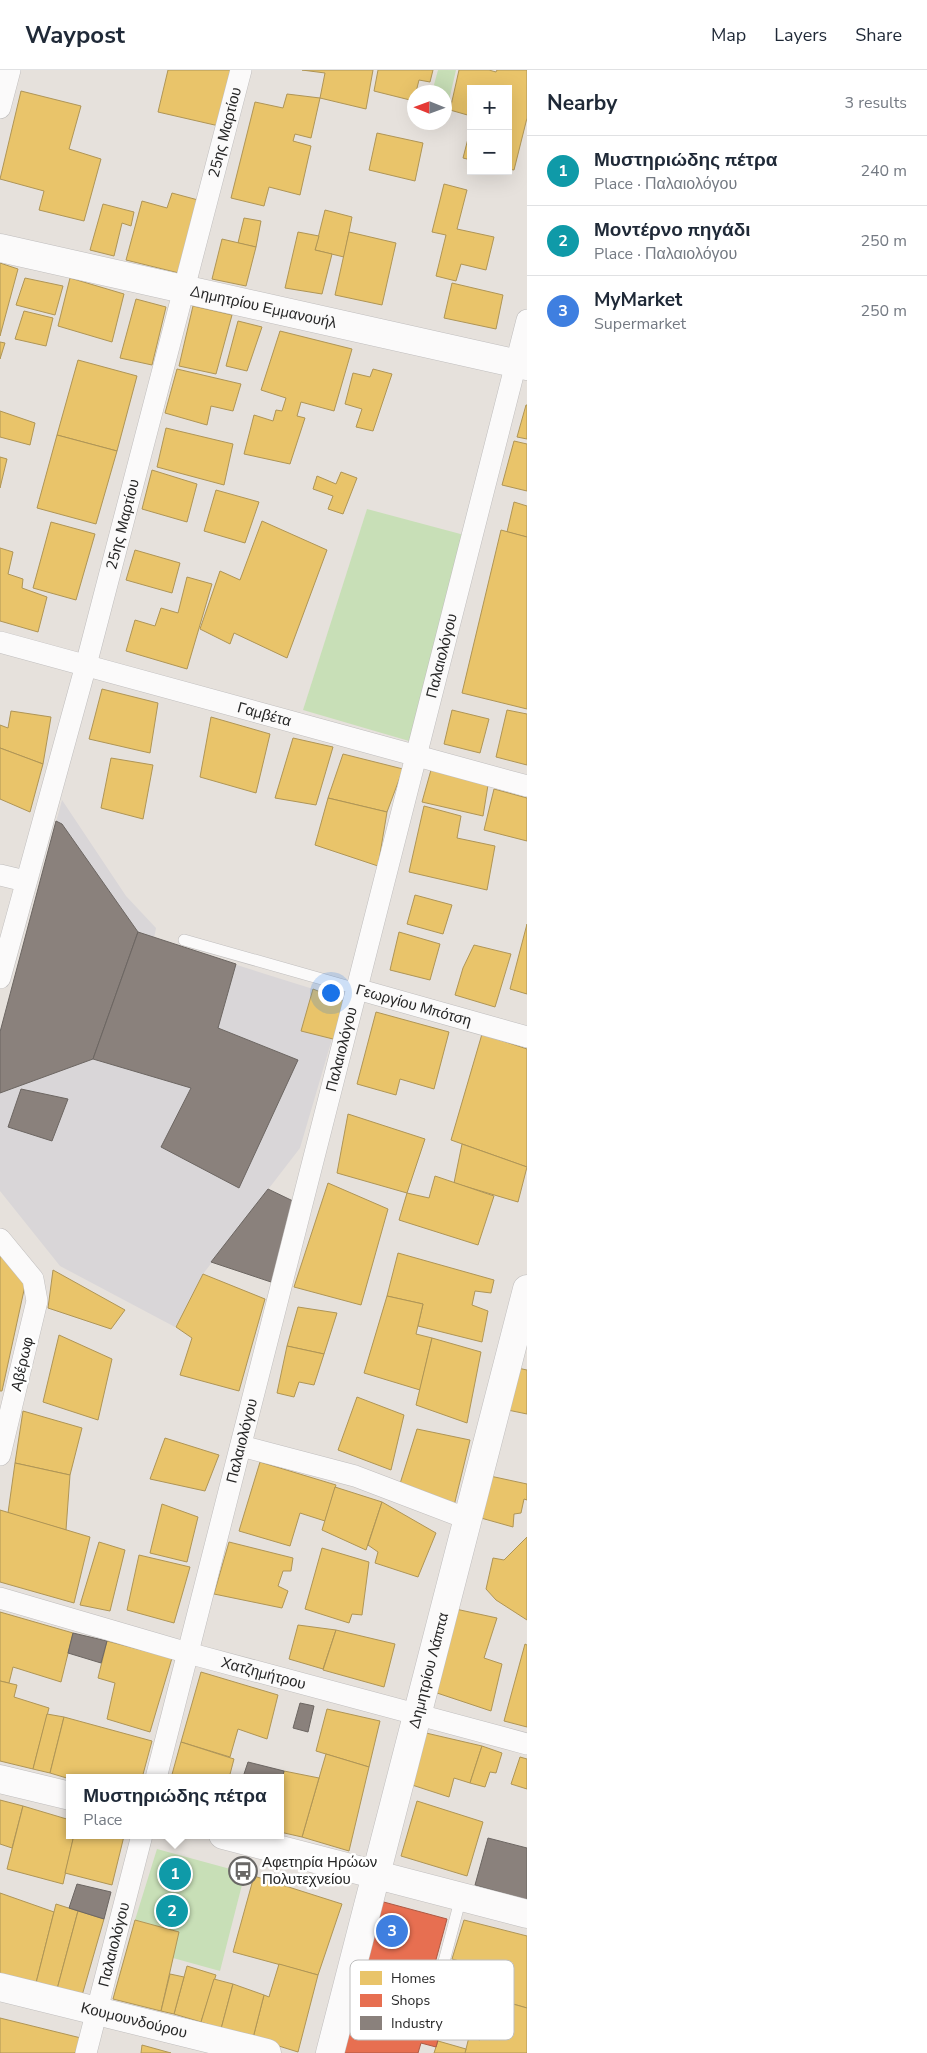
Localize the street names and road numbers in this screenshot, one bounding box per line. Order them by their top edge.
street label: 25ης Μαρτίου [203,85,246,180]
street label: Δημητρίου Εμμανουήλ [188,281,339,333]
street label: 25ης Μαρτίου [101,477,144,572]
street label: Παλαιολόγου [421,611,462,700]
street label: Γαμβέτα [235,697,294,731]
street label: Γεωργίου Μπότση [354,979,474,1031]
street label: Παλαιολόγου [321,1005,362,1094]
street label: Αβέρωφ [6,1335,38,1393]
street label: Παλαιολόγου [221,1396,262,1485]
street label: Δημητρίου Λάππα [404,1610,453,1731]
street label: Χατζημήτρου [219,1652,308,1694]
street label: Παλαιολόγου [93,1900,134,1989]
street label: Κουμουνδούρου [79,1997,189,2043]

